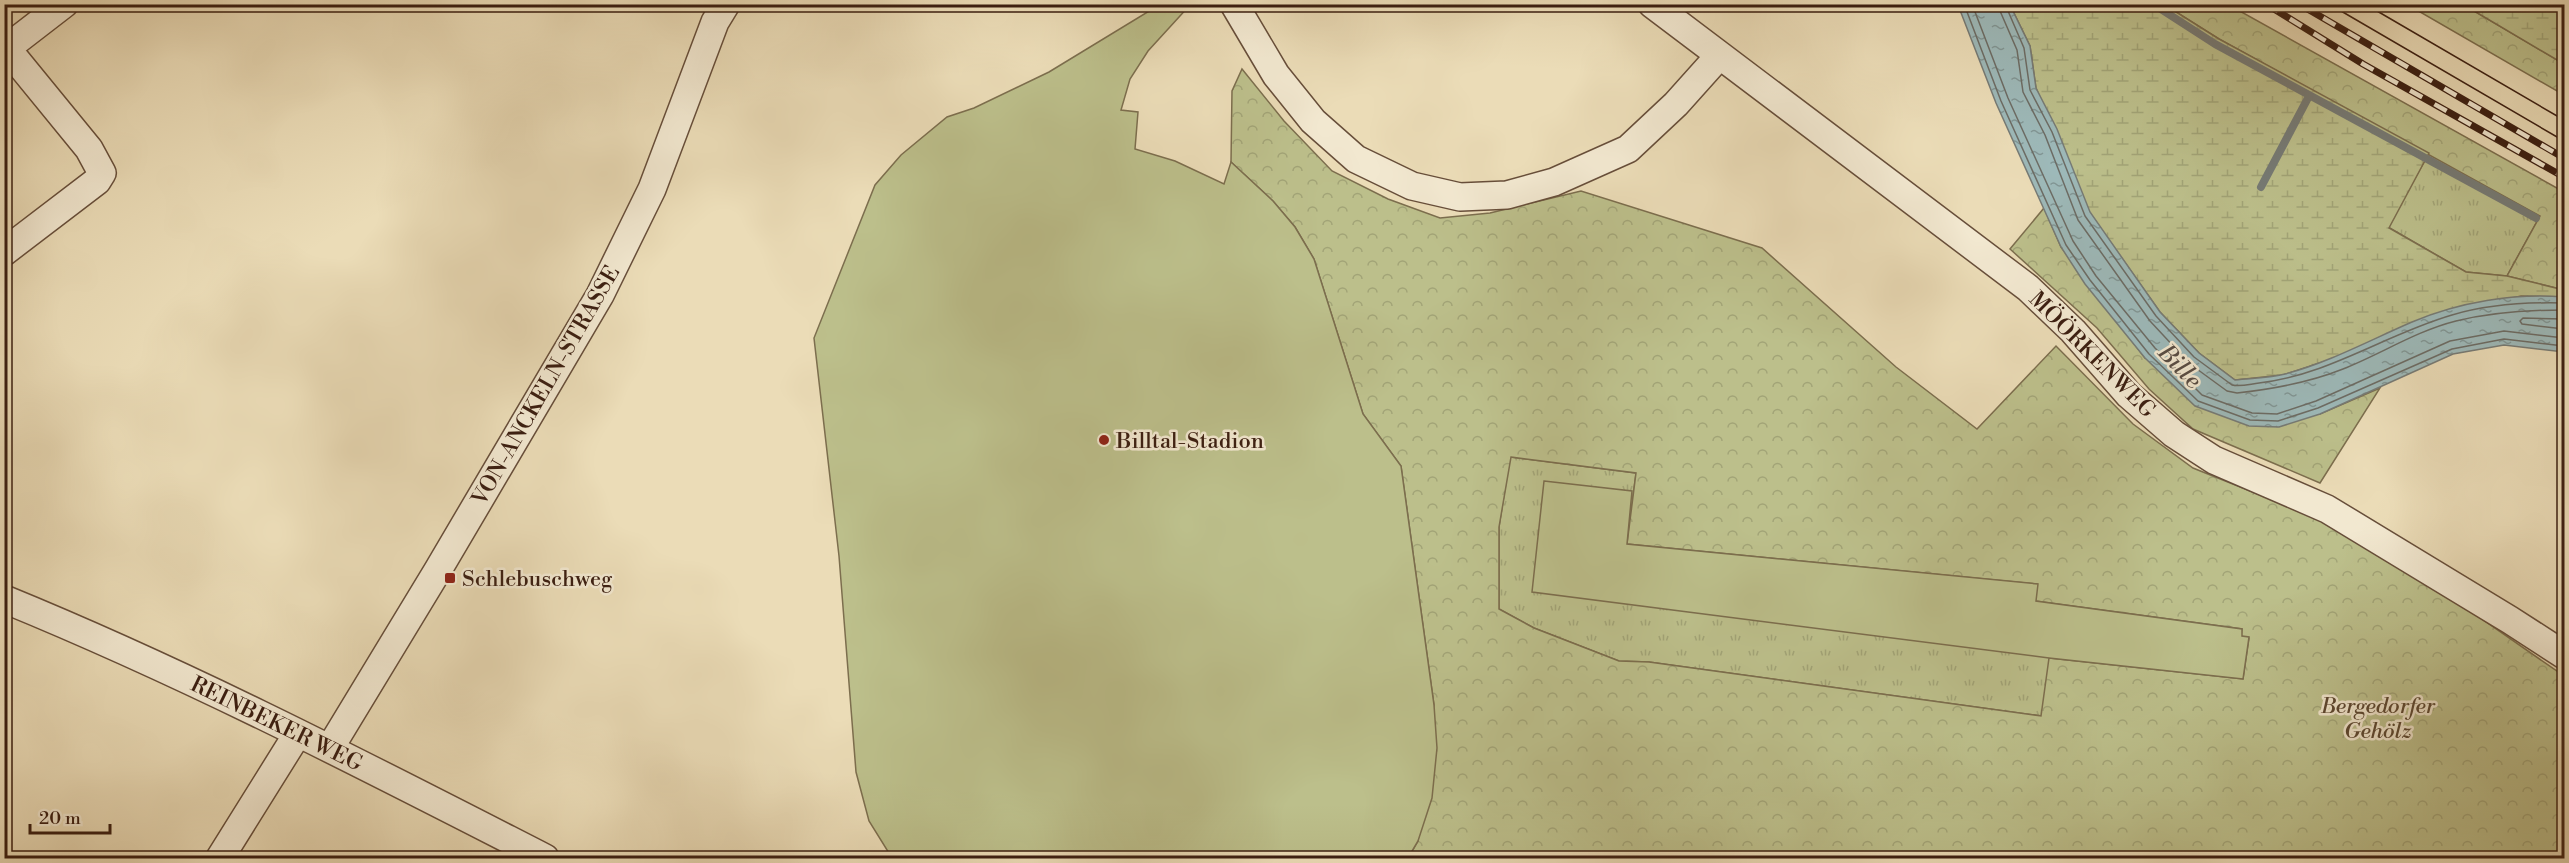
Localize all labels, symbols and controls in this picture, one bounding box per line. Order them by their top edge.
street label: VON-ANCKELN-STRASSE [466,261,626,511]
street label: MÖÖRKENWEG [2023,285,2162,424]
water label: Bille [2150,337,2208,395]
place label: Billtal-Stadion [1115,428,1264,455]
marker: Billtal-Stadion [1097,433,1111,447]
place label: Schlebuschweg [462,566,613,593]
marker: Schlebuschweg [443,571,457,585]
street label: REINBEKER WEG [186,671,367,778]
park label: Bergedorfer Gehölz [2320,693,2436,745]
scale bar [30,797,110,835]
text: 20 m [39,807,81,830]

